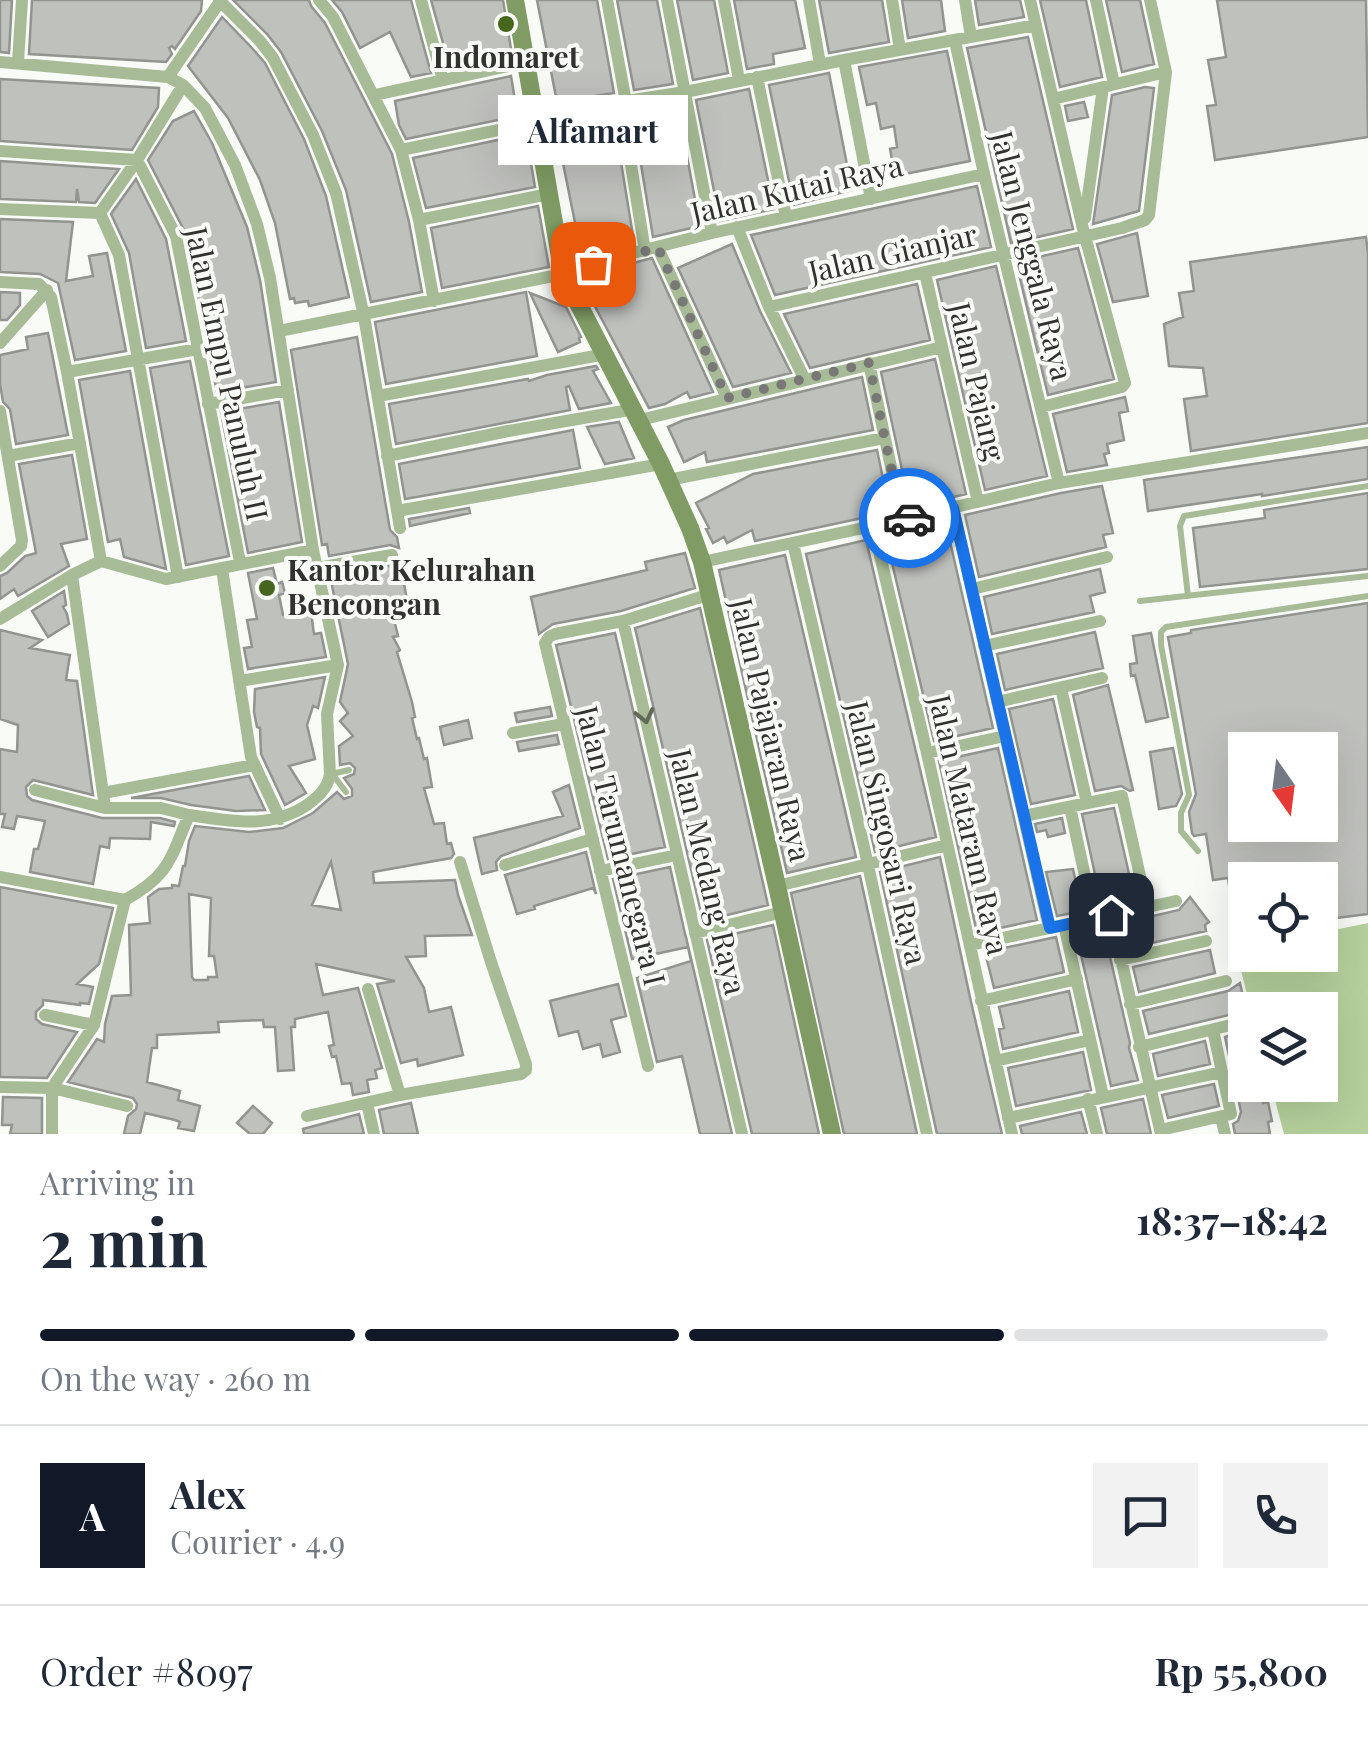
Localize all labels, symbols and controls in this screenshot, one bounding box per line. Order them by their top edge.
marker: Indomaret [495,13,517,35]
place label: Indomaret [433,36,580,76]
callout: Alfamart [498,94,688,164]
text: Alfamart [528,108,658,151]
street label: Jalan Jenggala Raya [982,125,1083,385]
street label: Jalan Kutai Raya [686,144,906,232]
street label: Jalan Gianjar [803,213,981,291]
street label: Jalan Empu Panuluh II [177,222,279,524]
pin [551,222,636,307]
icon: bag [566,237,621,292]
street label: Jalan Pajang [940,297,1016,465]
courier [859,468,959,568]
icon: car [882,491,937,546]
place label: Kantor Kelurahan Bencongan [287,549,536,623]
marker: Kantor Kelurahan Bencongan [256,577,278,599]
street label: Jalan Pajajaran Raya [722,593,822,865]
street label: Jalan Mataram Raya [920,690,1019,959]
street label: Jalan Singosari Raya [838,696,938,968]
street label: Jalan Tarumanegara I [568,701,676,990]
one-way arrow [633,707,654,724]
north arrow [1228,732,1338,842]
map controls [1228,732,1338,1102]
street label: Jalan Medang Raya [661,744,757,998]
button: locate [1228,862,1338,972]
pin [1069,873,1154,958]
icon: home [1084,888,1139,943]
button: layers [1228,992,1338,1102]
text: Arriving in [40,1160,195,1203]
text: 18:37–18:42 [1136,1194,1328,1245]
text: 2 min [40,1197,208,1283]
text: On the way · 260 m [40,1356,311,1399]
button: chat [1093,1463,1198,1568]
button: phone [1223,1463,1328,1568]
text: Alex [170,1468,246,1519]
text: A [80,1490,105,1541]
text: Courier · 4.9 [170,1519,345,1562]
text: Order #8097 [40,1645,253,1696]
text: Rp 55,800 [1155,1645,1328,1696]

